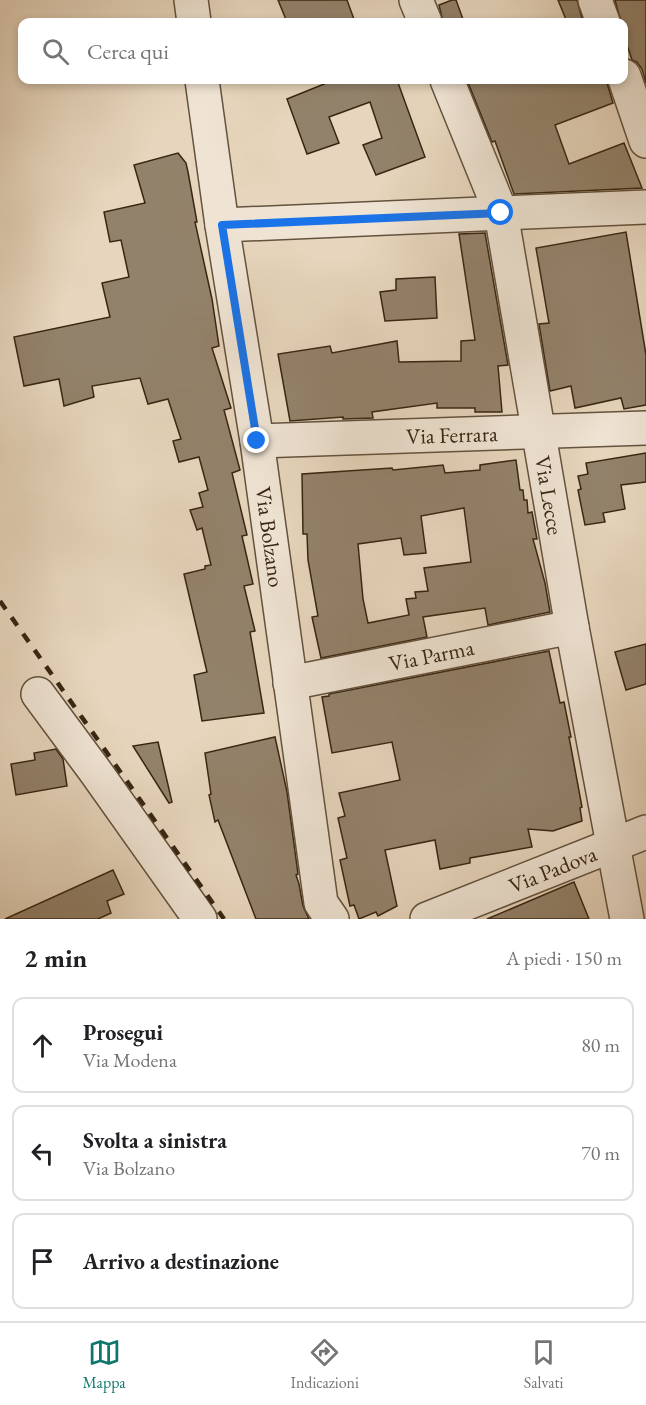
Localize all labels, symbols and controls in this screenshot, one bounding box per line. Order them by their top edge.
search box [18,18,628,84]
icon: search [39,35,72,68]
text: Cerca qui [87,37,169,66]
route start [487,199,513,225]
street label: Via Ferrara [406,419,498,451]
route end [243,427,269,453]
street label: Via Lecce [528,454,570,538]
street label: Via Bolzano [248,485,291,589]
street label: Via Parma [386,633,477,678]
street label: Via Padova [504,839,601,900]
text: 2 min [24,941,87,975]
text: A piedi · 150 m [506,945,622,971]
text: Prosegui [83,1018,163,1047]
icon: ahead [26,1029,59,1062]
text: 80 m [581,1032,620,1058]
text: Via Modena [83,1047,177,1073]
text: Svolta a sinistra [83,1126,227,1155]
icon: left [26,1137,59,1170]
text: 70 m [581,1140,620,1166]
text: Via Bolzano [83,1155,175,1181]
icon: arrive [26,1245,59,1278]
text: Arrivo a destinazione [83,1247,279,1276]
tab: Mappa [82,1336,126,1393]
tab: Indicazioni [290,1336,359,1393]
tab: Salvati [524,1336,564,1393]

